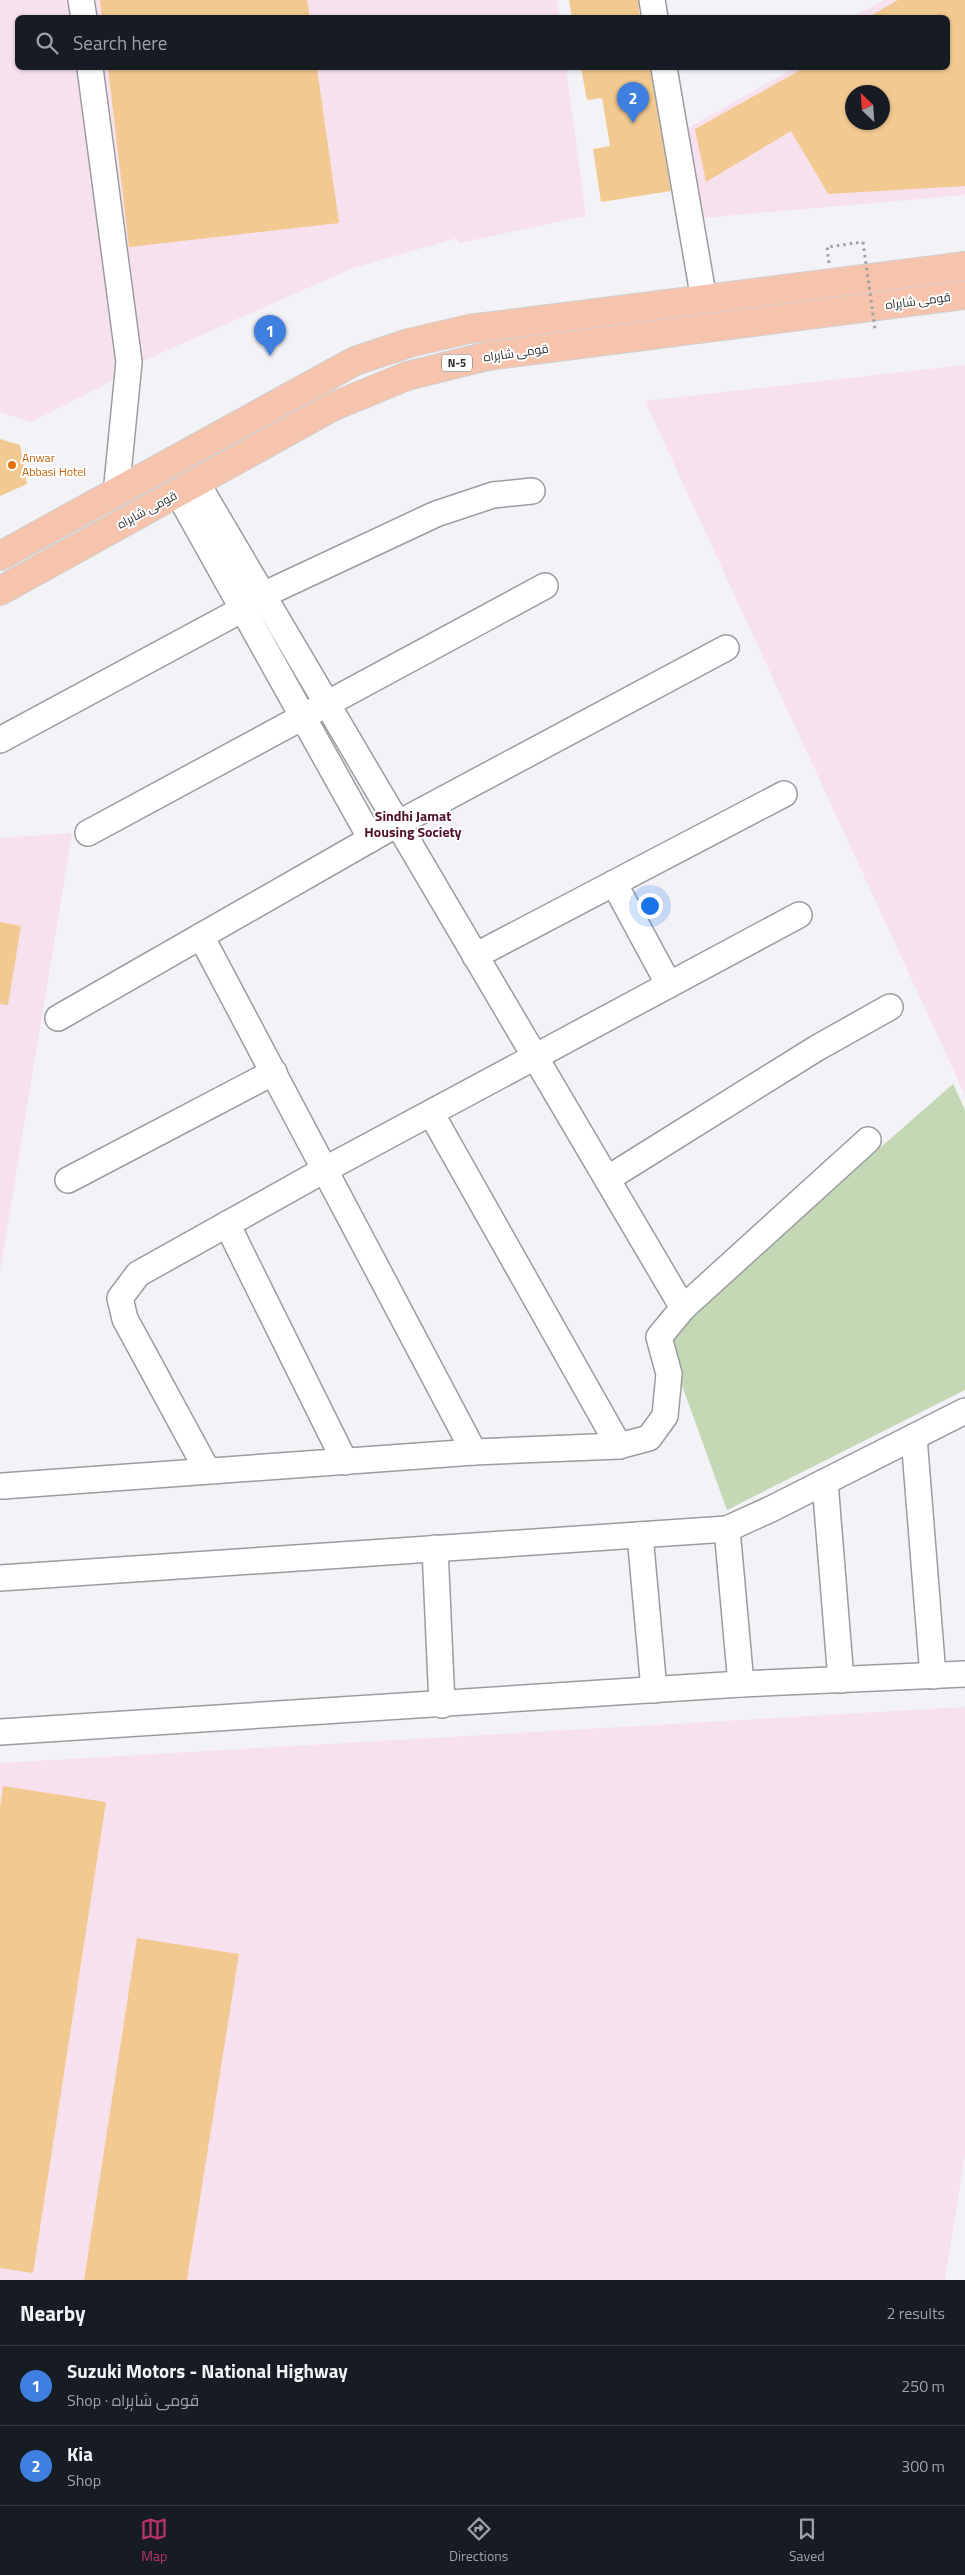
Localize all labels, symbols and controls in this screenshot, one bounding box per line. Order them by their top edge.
search box [15,15,950,70]
text: Search here [73,28,167,57]
icon: search [33,29,61,57]
pin: 2 [617,82,649,123]
north arrow [845,85,890,130]
street label: قومی شاہراہ [884,287,952,314]
pin: 1 [254,315,286,356]
street label: قومی شاہراہ [482,339,550,366]
road number: N-5 [442,354,472,372]
place label: Anwar Abbasi Hotel [22,448,86,481]
marker: Anwar Abbasi Hotel [6,459,18,471]
street label: قومی شاہراہ [113,486,180,533]
district label: Sindhi Jamat Housing Society [364,805,462,842]
your location [637,893,663,919]
text: Nearby [20,2297,85,2329]
text: 2 results [886,2301,945,2325]
text: Suzuki Motors - National Highway [67,2356,348,2385]
text: 1 [32,2374,40,2398]
text: 250 m [901,2374,945,2398]
text: Shop · قومی شاہراہ [67,2388,199,2412]
text: Kia [67,2439,93,2468]
text: 2 [32,2454,40,2478]
text: 300 m [901,2454,945,2478]
text: Shop [67,2468,101,2492]
tab: Map [140,2515,168,2566]
tab: Directions [449,2515,508,2566]
tab: Saved [789,2515,825,2566]

